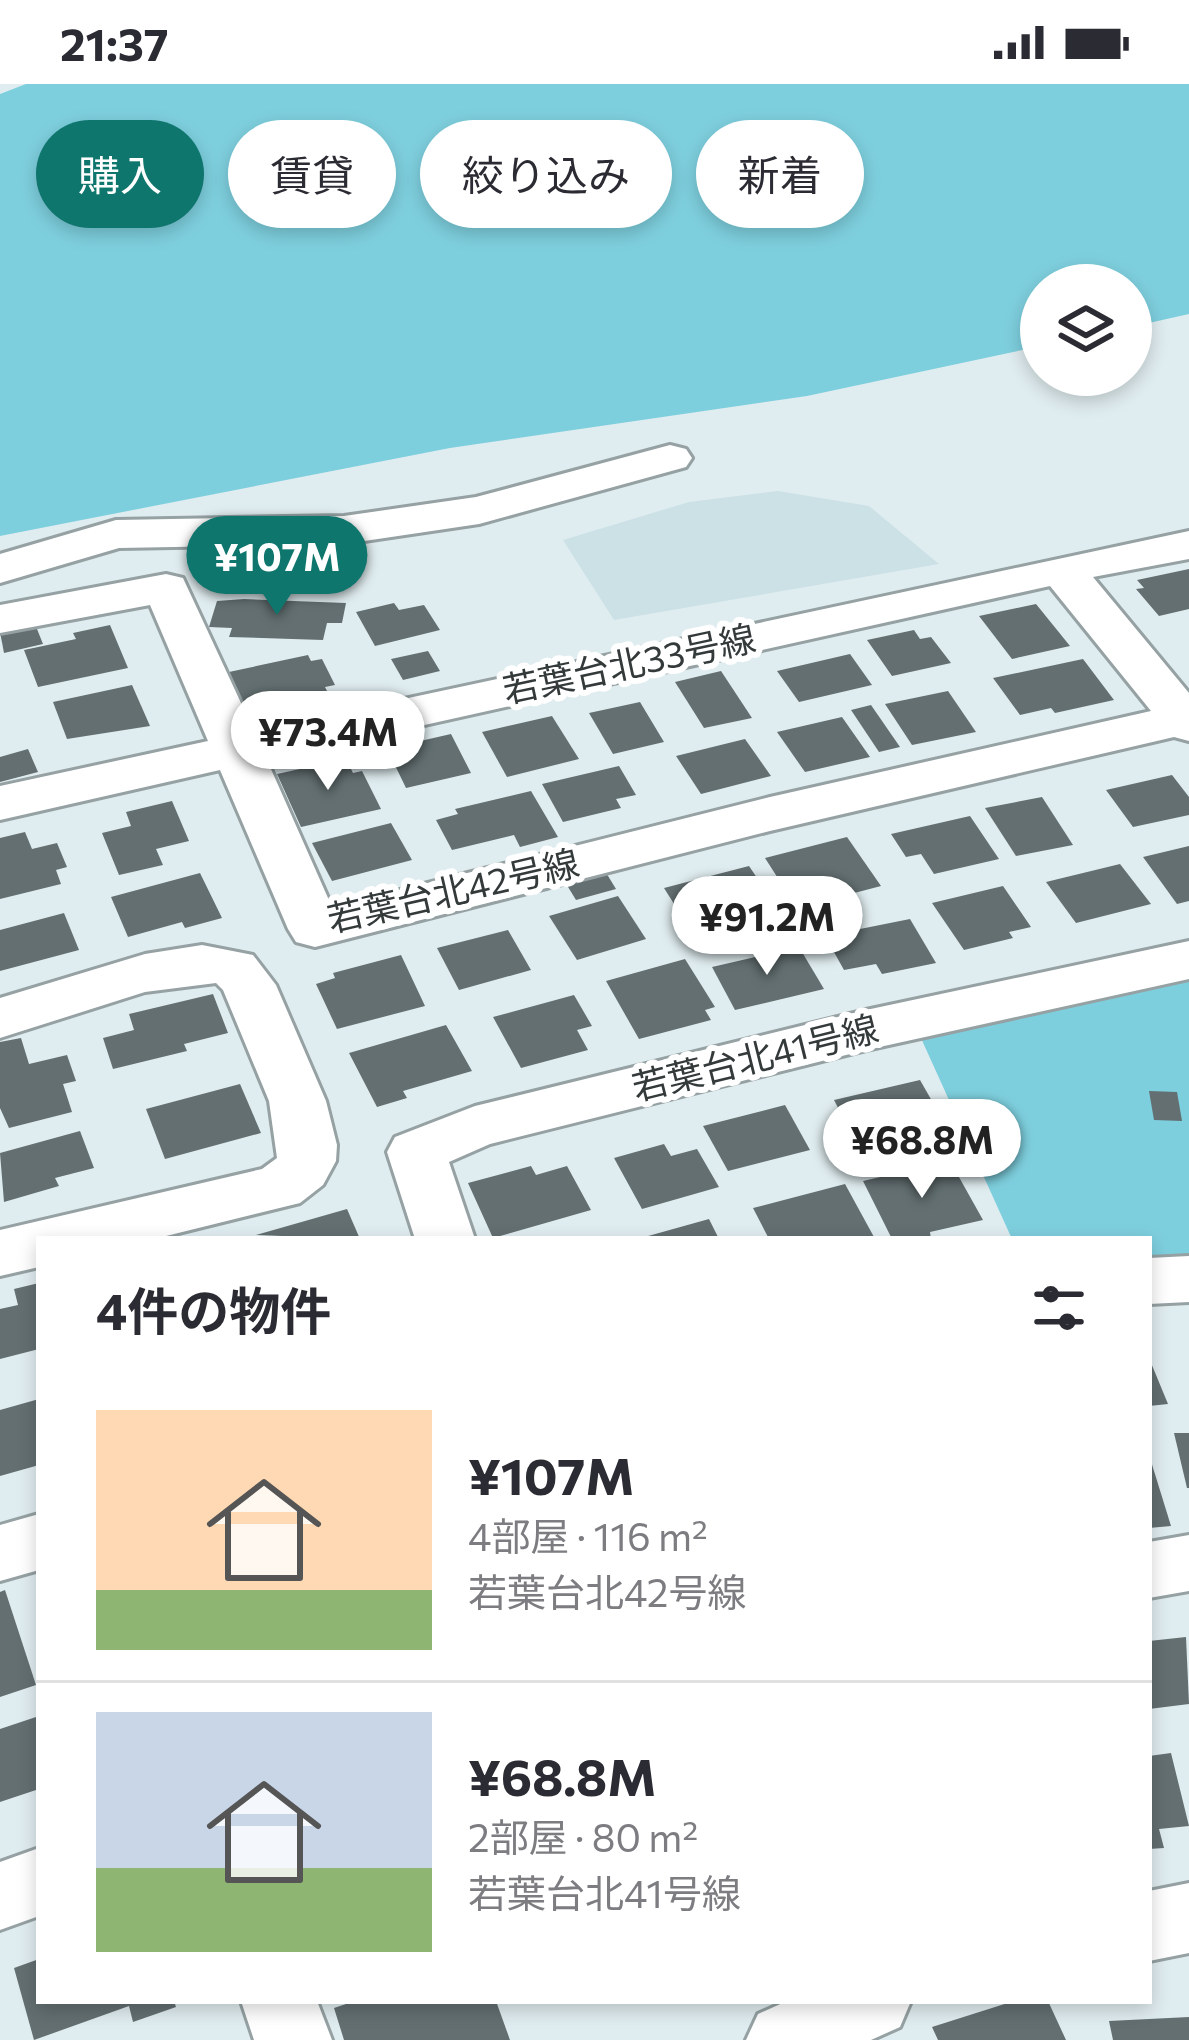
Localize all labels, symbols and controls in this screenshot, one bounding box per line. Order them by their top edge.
text: 21:37 [60,15,168,70]
chip: 購入 [36,120,204,228]
chip: 賃貸 [228,120,396,228]
chip: 絞り込み [420,120,672,228]
chip: 新着 [696,120,864,228]
map controls [1020,264,1152,396]
button: layers [1020,264,1152,396]
pin: ¥107M [193,516,361,618]
text: ¥107M [213,531,341,579]
street label: 若葉台北33号線 [498,614,759,710]
pin: ¥73.4M [230,691,426,793]
text: ¥73.4M [258,706,398,754]
street label: 若葉台北42号線 [322,839,583,939]
pin: ¥91.2M [669,876,865,978]
text: ¥91.2M [699,891,835,939]
street label: 若葉台北41号線 [627,1004,882,1108]
pin: ¥68.8M [824,1099,1020,1201]
text: ¥68.8M [850,1114,994,1162]
icon: filters [1026,1275,1092,1341]
text: 4件の物件 [96,1278,331,1341]
text: ¥107M [468,1443,634,1506]
icon: home [192,1458,336,1602]
text: 4部屋 · 116 m² [468,1511,708,1559]
text: 若葉台北42号線 [468,1567,746,1615]
text: ¥68.8M [468,1744,656,1807]
icon: home [192,1760,336,1904]
text: 2部屋 · 80 m² [468,1812,698,1860]
text: 若葉台北41号線 [468,1868,741,1916]

